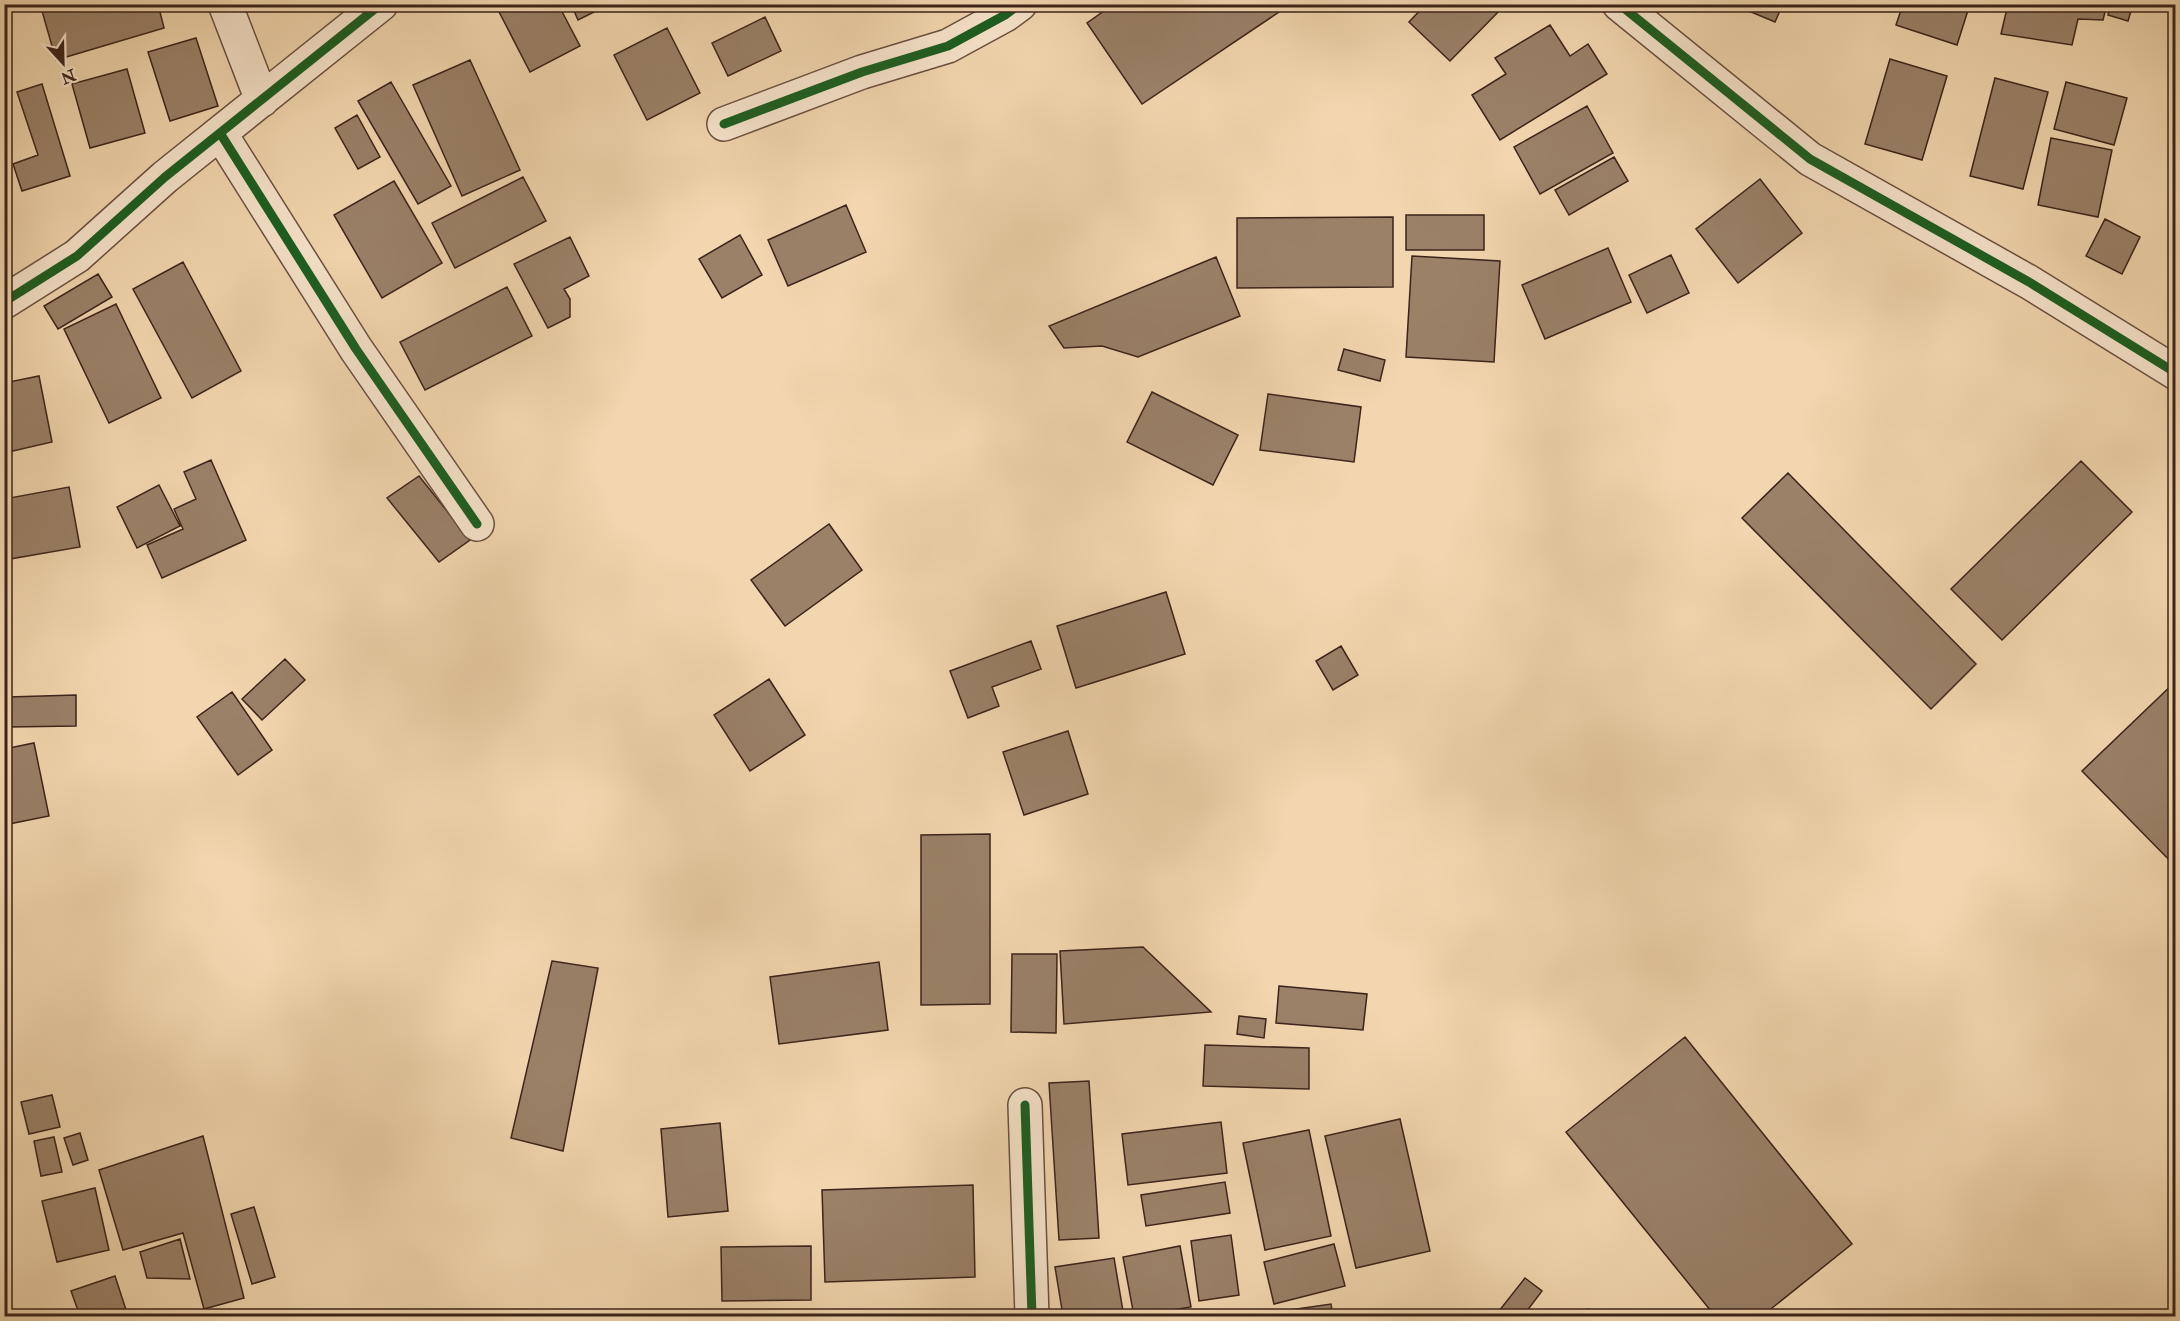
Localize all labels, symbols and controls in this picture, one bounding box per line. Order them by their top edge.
north arrow [33,33,93,93]
text: N [57,64,80,88]

